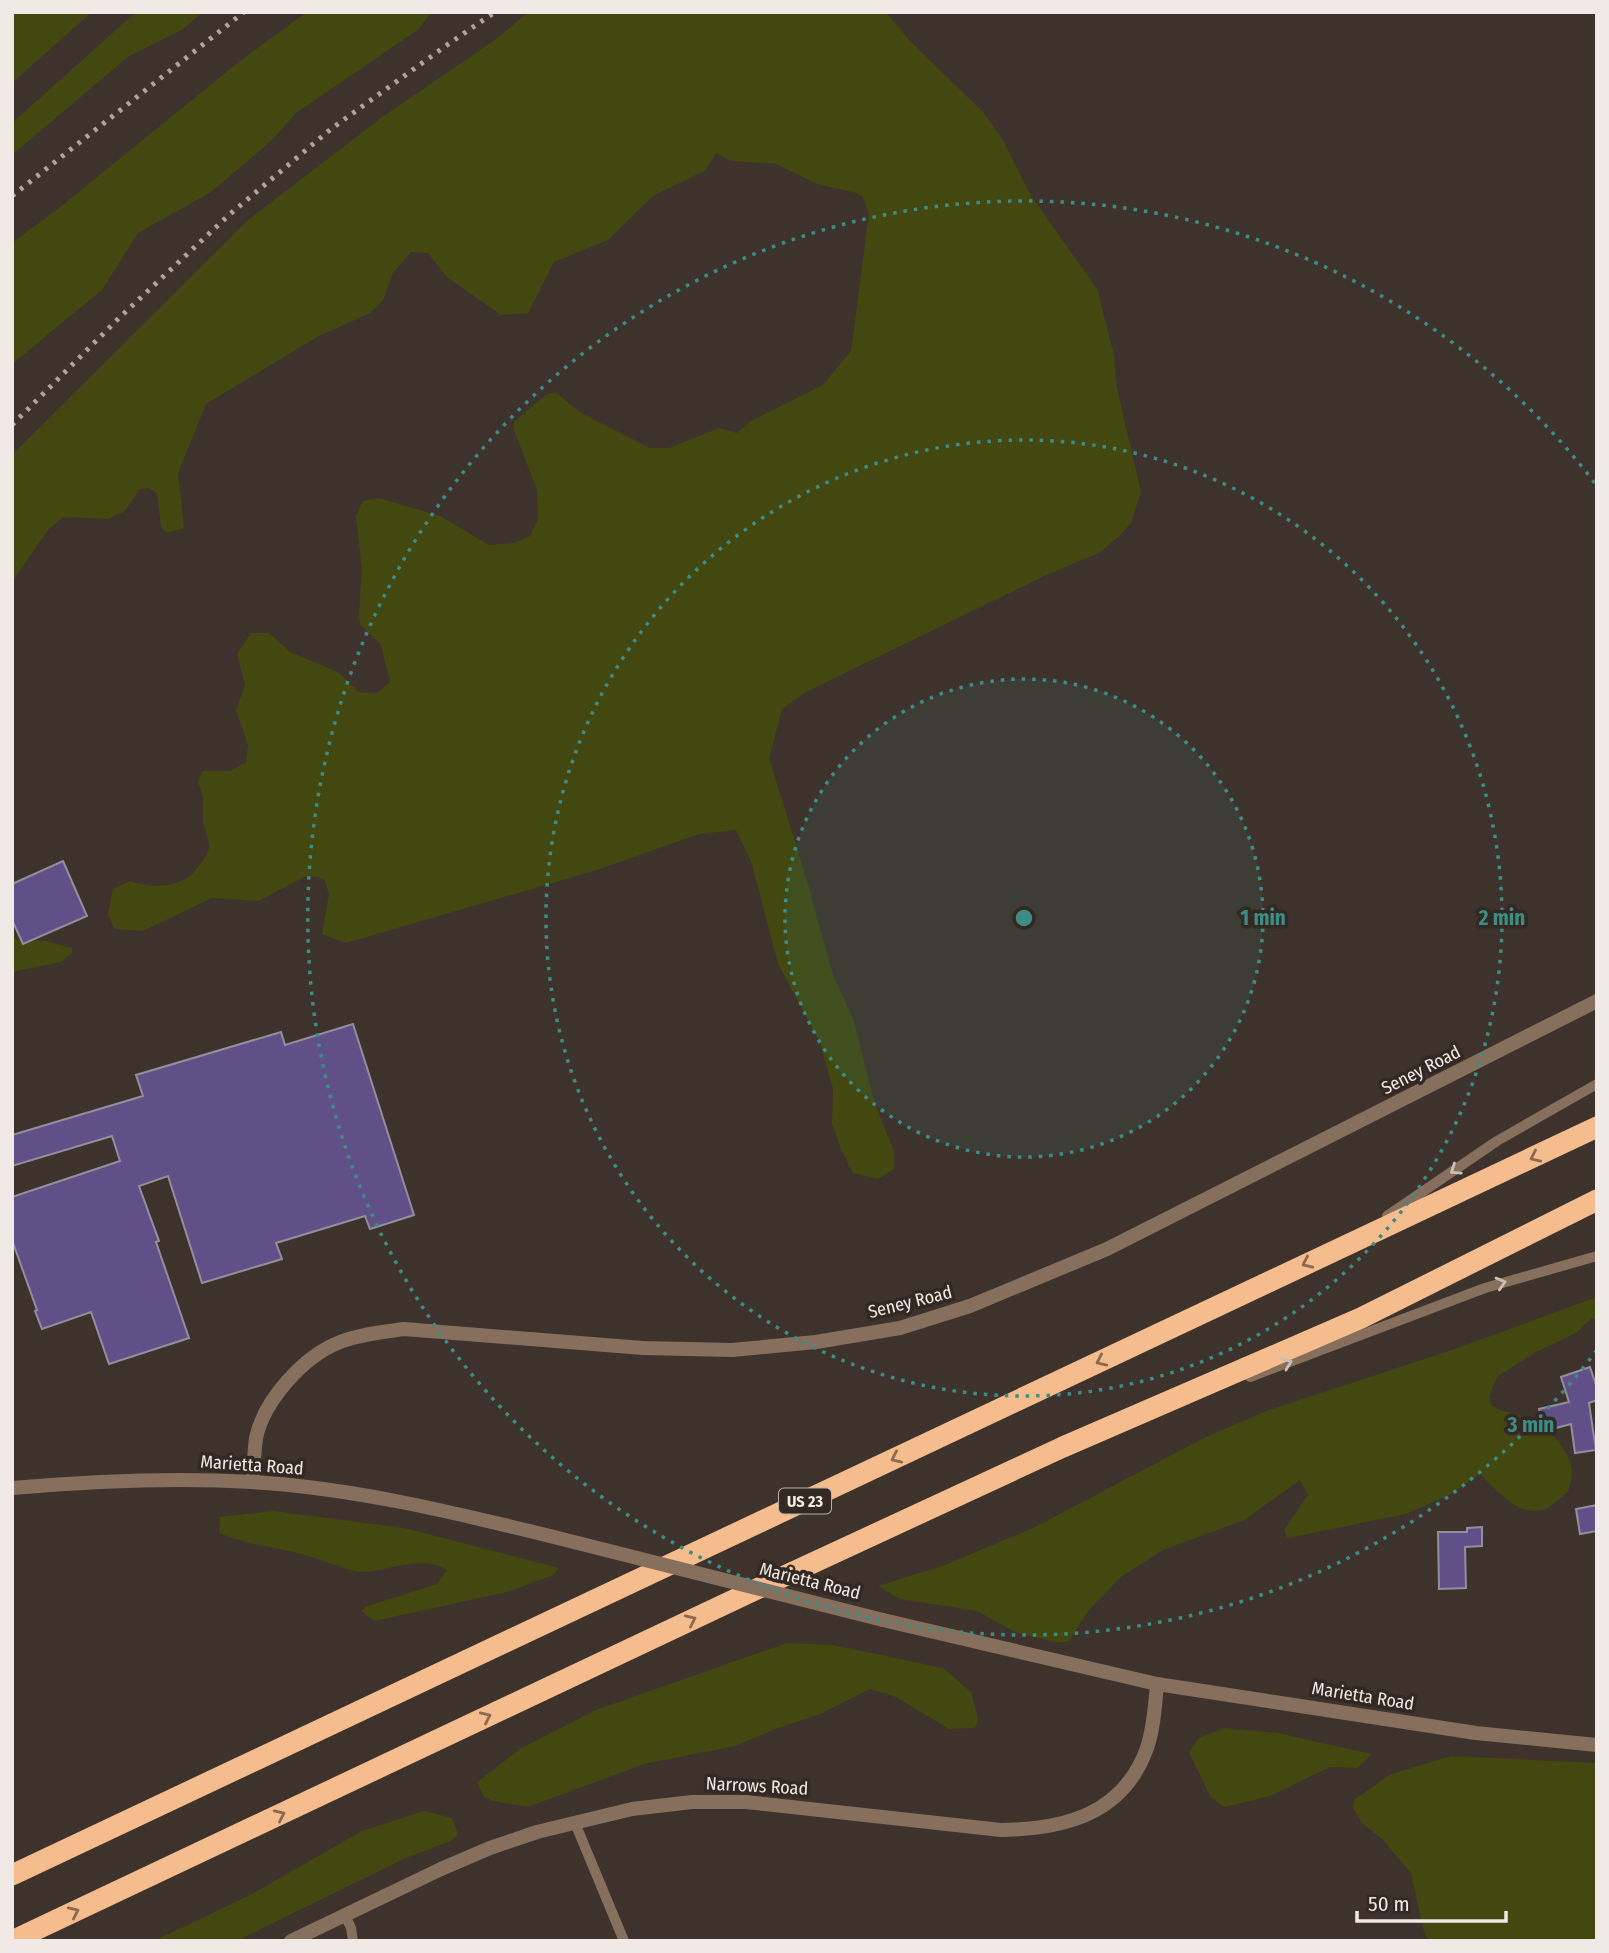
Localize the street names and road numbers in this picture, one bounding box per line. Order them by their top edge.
street label: Seney Road [1378,1041,1464,1099]
street label: Seney Road [866,1281,954,1323]
street label: Marietta Road [200,1450,304,1480]
road number: US 23 [779,1488,831,1513]
street label: Marietta Road [757,1558,863,1604]
street label: Marietta Road [1310,1677,1416,1715]
street label: Narrows Road [705,1772,809,1800]

